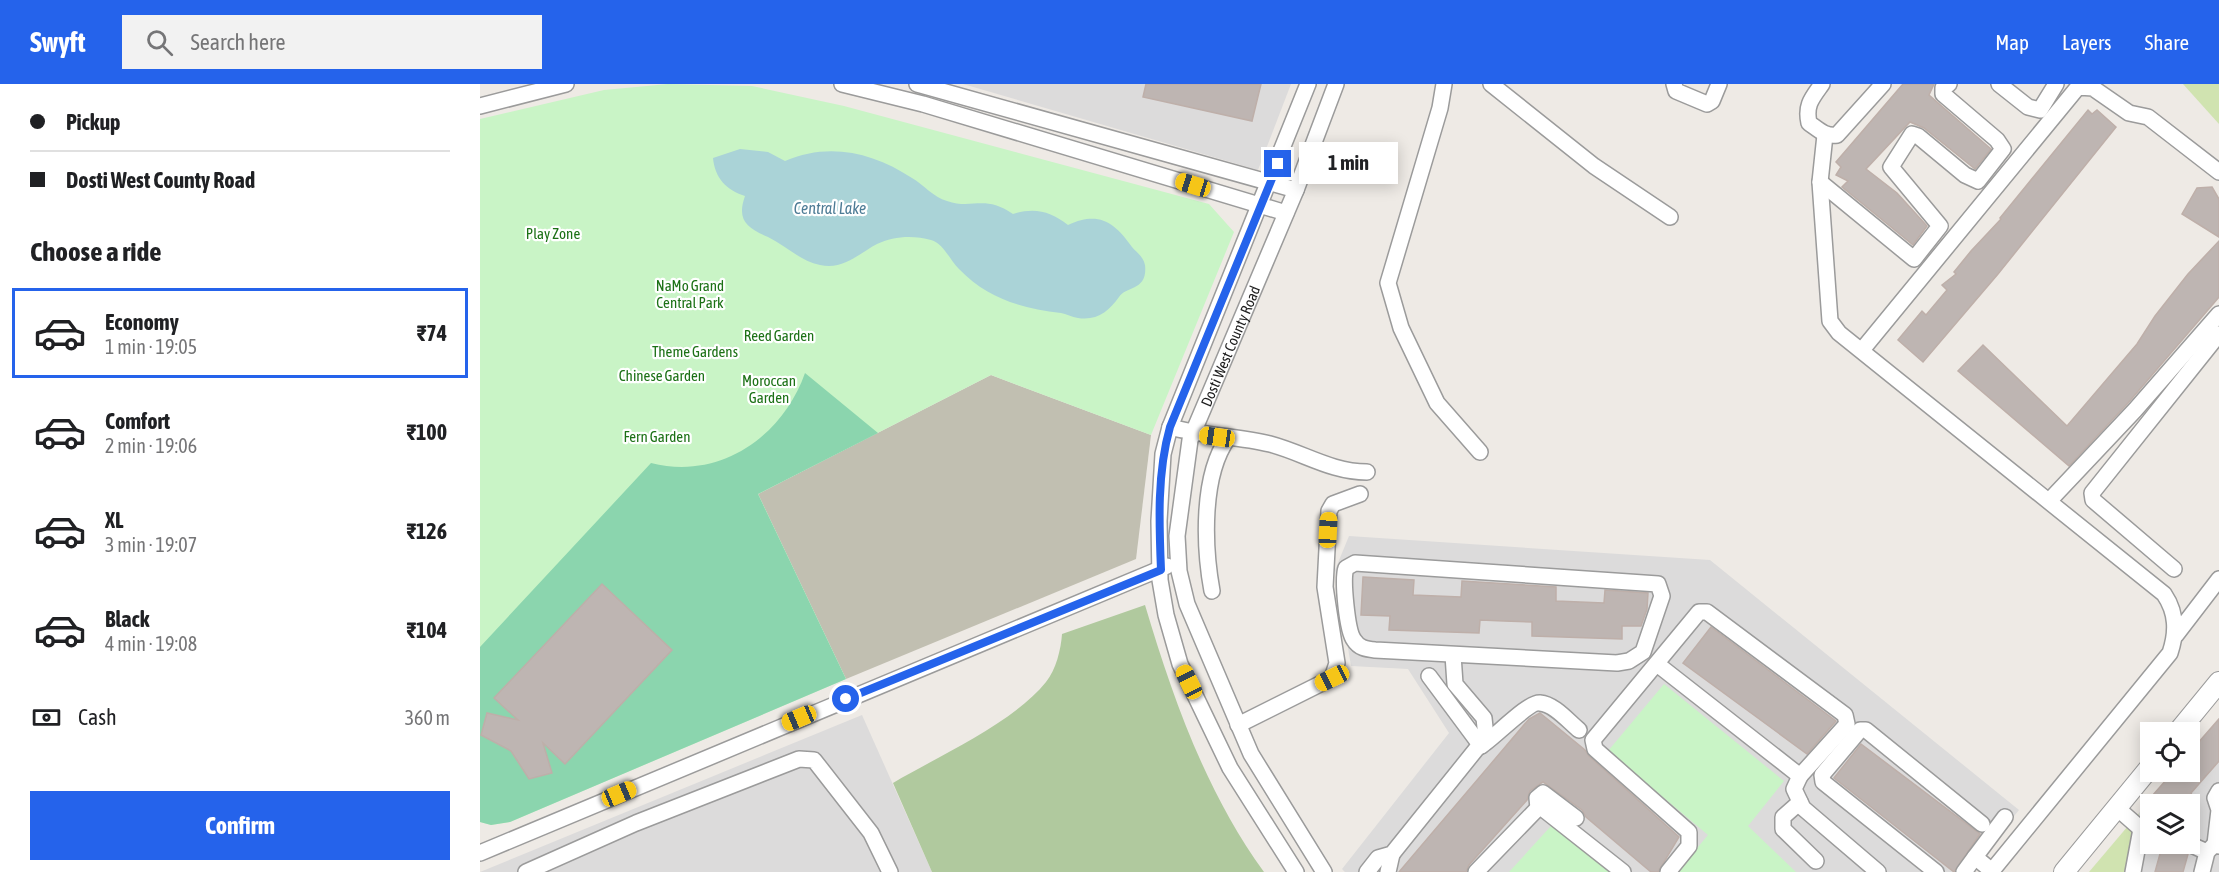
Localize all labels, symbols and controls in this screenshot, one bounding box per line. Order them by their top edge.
search box [122,15,542,69]
text: Swyft [30,26,86,58]
icon: search [143,26,176,59]
text: Search here [191,29,285,55]
text: Map [1995,30,2029,54]
text: Layers [2062,30,2112,54]
text: Share [2145,30,2189,54]
text: Pickup [66,109,121,135]
callout: 1 min [1299,143,1398,185]
route end [1264,150,1291,177]
text: 1 min [1328,151,1369,174]
text: Dosti West County Road [66,167,255,193]
car [1173,171,1213,199]
water label: Central Lake [794,199,866,217]
park label: Play Zone [526,225,580,242]
text: Choose a ride [30,236,162,267]
park label: NaMo Grand Central Park [656,277,724,311]
street label: Dosti West County Road [1197,283,1263,409]
icon: car [33,306,87,360]
text: Economy [105,309,179,335]
text: ₹74 [417,320,447,346]
park label: Reed Garden [744,327,814,344]
text: 1 min · 19:05 [105,335,197,358]
park label: Theme Gardens [652,343,738,360]
park label: Chinese Garden [619,367,705,384]
park label: Moroccan Garden [742,372,796,406]
icon: car [33,405,87,459]
text: Comfort [105,408,170,434]
text: ₹100 [407,419,447,445]
car [1198,426,1236,448]
park label: Fern Garden [624,428,690,445]
text: 2 min · 19:06 [105,434,197,457]
icon: car [33,504,87,558]
text: XL [105,507,123,533]
car [1318,512,1338,548]
text: ₹126 [407,518,447,544]
text: 3 min · 19:07 [105,533,197,556]
icon: car [33,603,87,657]
text: Black [105,606,149,632]
text: ₹104 [407,617,447,643]
text: 4 min · 19:08 [105,632,197,655]
car [1173,662,1205,702]
car [1312,662,1352,694]
route start [832,685,859,712]
icon: cash [30,701,63,734]
car [779,703,819,733]
text: Cash [78,704,117,730]
text: 360 m [405,706,450,729]
map controls [2140,722,2200,854]
button: locate [2140,722,2200,782]
car [599,779,639,809]
button: Confirm [30,791,450,860]
button: layers [2140,794,2200,854]

